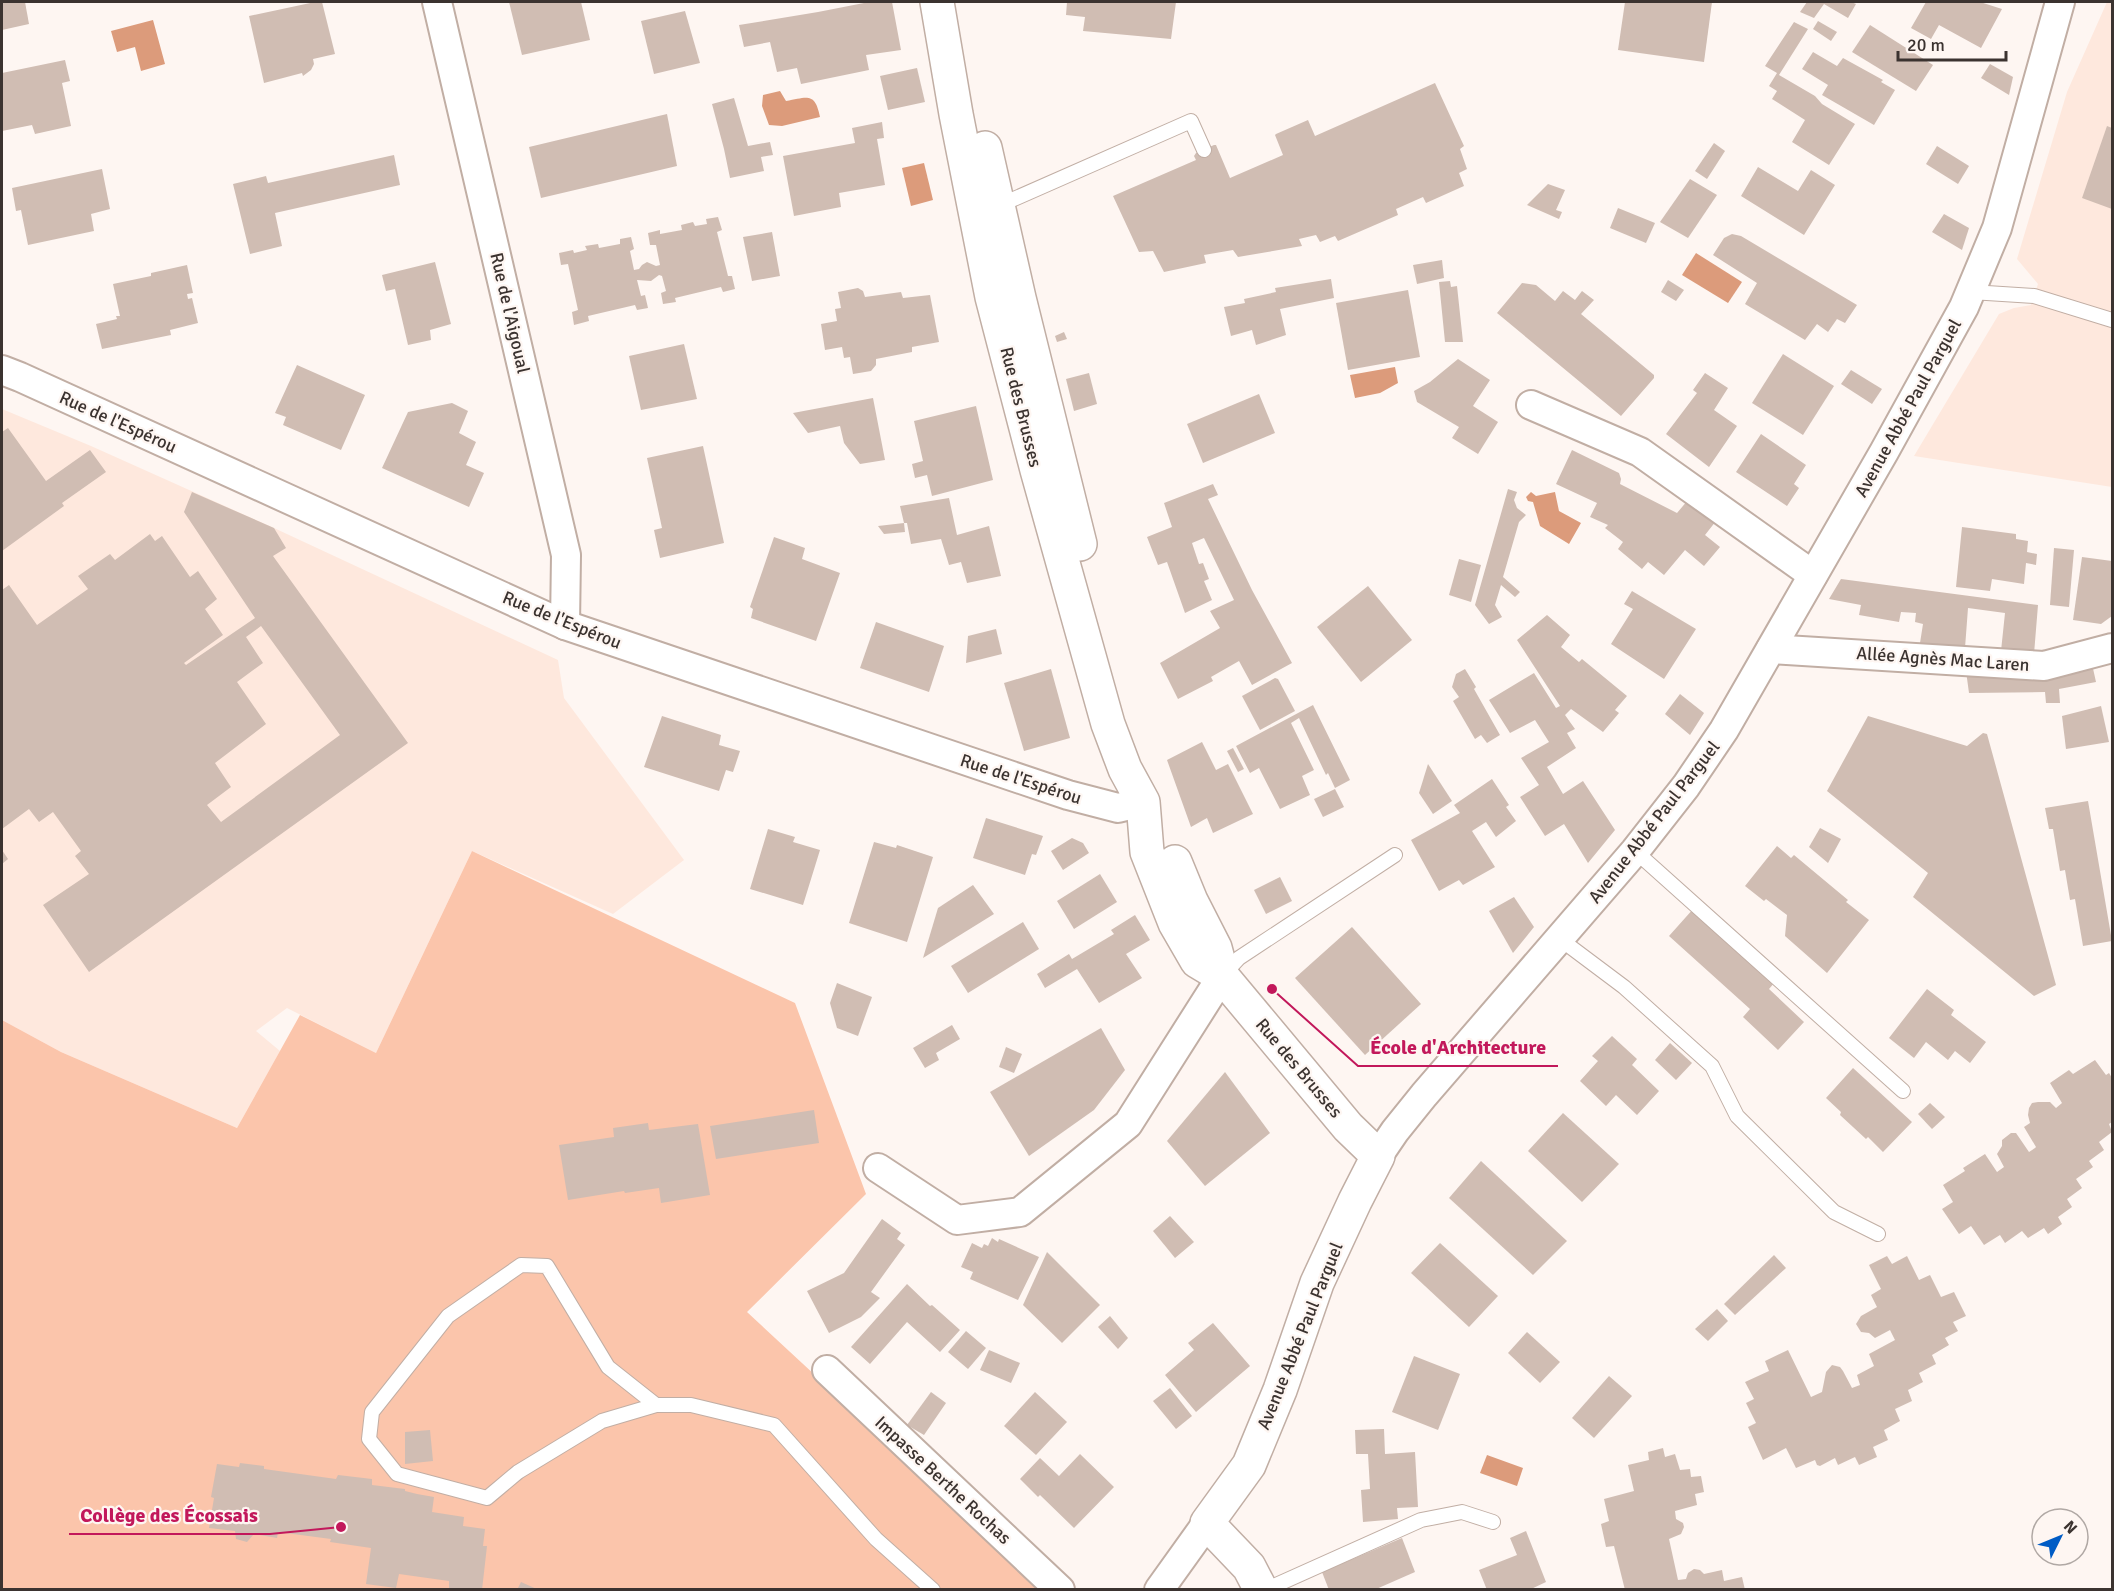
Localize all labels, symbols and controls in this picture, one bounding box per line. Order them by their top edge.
scale bar [1898,24,2006,62]
text: 20 m [1907,34,1945,56]
street label: Rue de l'Aigoual [485,251,535,375]
street label: Avenue Abbé Paul Parguel [1850,315,1966,501]
street label: Rue des Brusses [995,345,1047,470]
street label: Rue de l'Espérou [56,386,180,458]
street label: Rue de l'Espérou [499,586,625,654]
street label: Allée Agnès Mac Laren [1856,642,2030,676]
street label: Avenue Abbé Paul Parguel [1584,736,1724,908]
street label: Rue de l'Espérou [958,749,1084,809]
street label: Rue des Brusses [1251,1014,1347,1122]
callout: École d'Architecture [1358,1028,1558,1066]
text: École d'Architecture [1370,1035,1546,1060]
street label: Avenue Abbé Paul Parguel [1252,1239,1348,1433]
street label: Impasse Berthe Rochas [870,1411,1016,1549]
callout: Collège des Écossais [69,1496,270,1534]
text: Collège des Écossais [80,1503,258,1528]
north arrow [2030,1507,2090,1567]
text: N [2059,1517,2081,1538]

